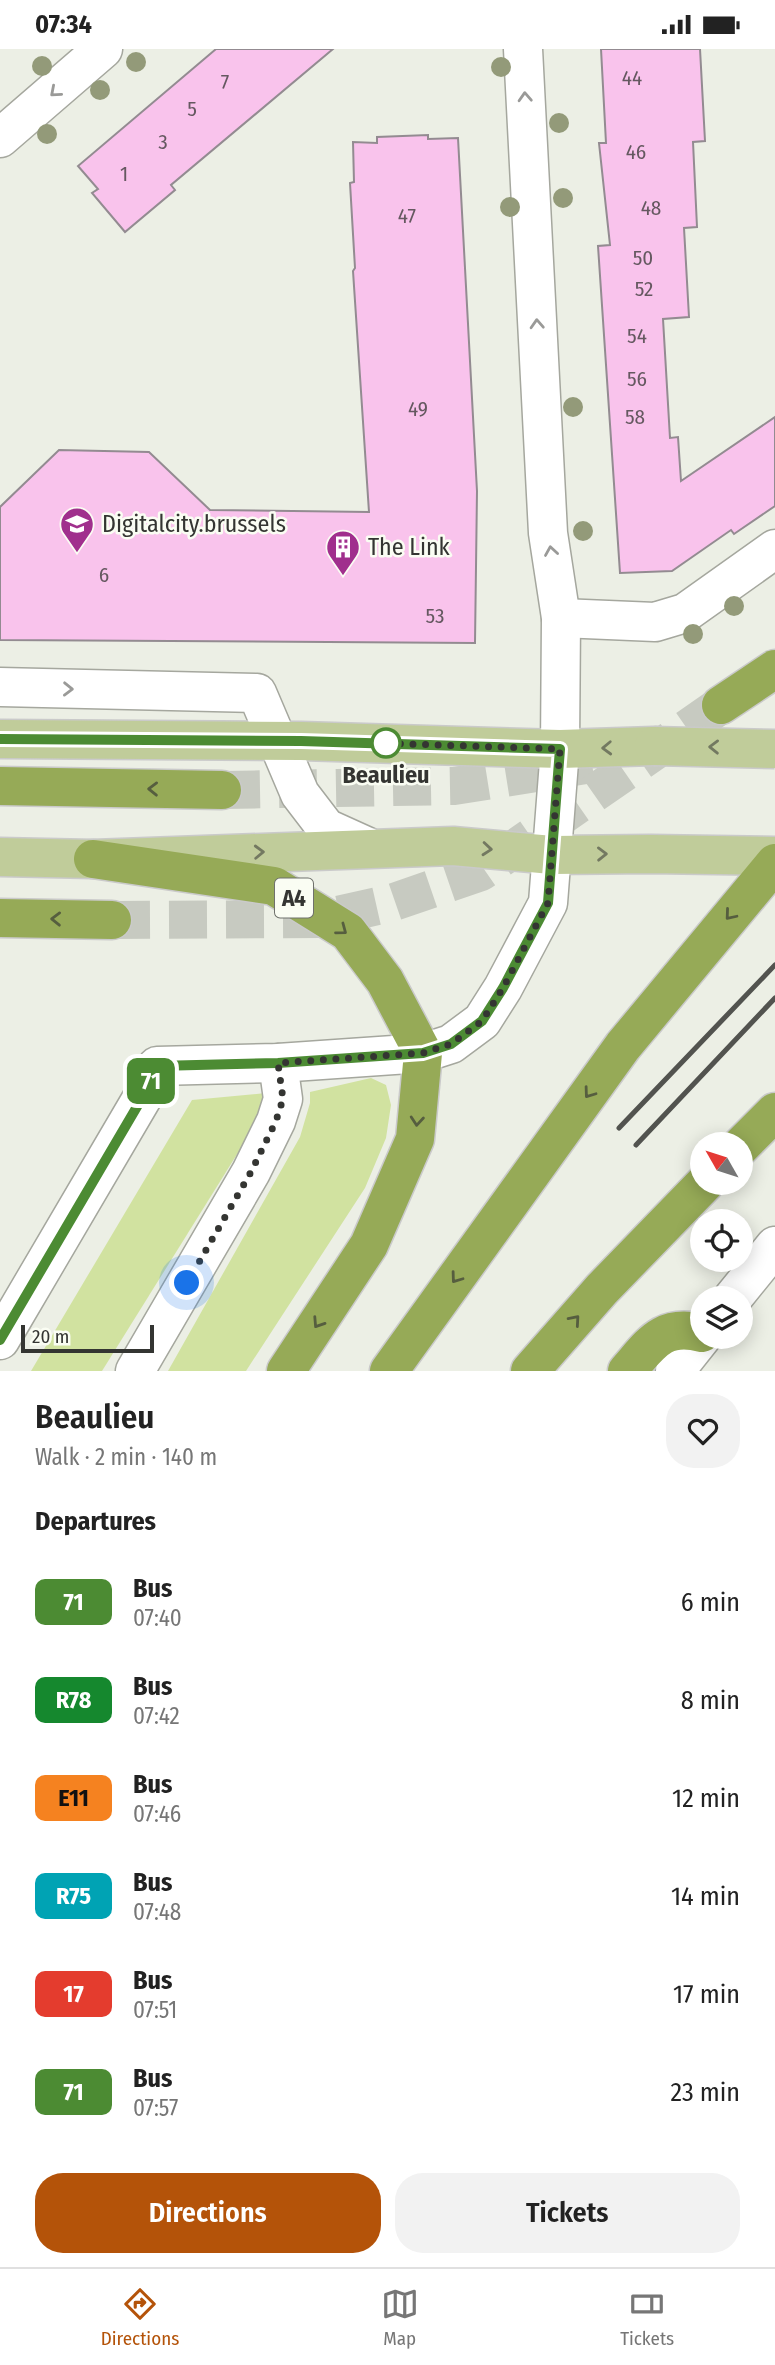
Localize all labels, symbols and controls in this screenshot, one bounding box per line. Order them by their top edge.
text: 07:34 [35,9,92,40]
house number: 44 [622,65,642,91]
house number: 7 [221,69,229,95]
one-way arrow [50,83,63,96]
one-way arrow [518,91,533,102]
house number: 5 [187,96,197,122]
house number: 3 [158,129,168,155]
house number: 46 [626,139,646,165]
house number: 1 [120,161,128,187]
house number: 48 [641,195,661,221]
house number: 47 [398,203,416,229]
house number: 50 [633,245,653,271]
house number: 52 [635,276,653,302]
one-way arrow [530,318,545,329]
house number: 54 [627,323,647,349]
house number: 56 [627,366,647,392]
house number: 49 [408,396,428,422]
house number: 58 [625,404,645,430]
school or university icon: Digitalcity.brussels [58,505,96,554]
place label: Digitalcity.brussels [102,510,286,538]
building icon: The Link [324,528,362,577]
place label: The Link [368,533,451,561]
one-way arrow [544,545,559,557]
house number: 6 [99,562,109,588]
house number: 53 [426,603,444,629]
one-way arrow [63,681,74,697]
marker: Beaulieu [371,728,401,758]
one-way arrow [601,740,612,755]
one-way arrow [709,740,720,755]
place label: Beaulieu [342,761,430,789]
one-way arrow [148,781,159,796]
one-way arrow [481,841,492,856]
one-way arrow [254,844,265,859]
one-way arrow [596,847,607,862]
road number: A4 [275,879,313,918]
one-way arrow [726,906,738,919]
one-way arrow [50,911,61,927]
one-way arrow [335,922,347,934]
line badge: 71 [120,1058,182,1104]
text: 71 [141,1067,161,1095]
one-way arrow [585,1085,597,1098]
one-way arrow [409,1115,424,1126]
north arrow [690,1132,752,1195]
map controls [690,1132,753,1349]
button: locate [690,1209,753,1272]
your location [169,1265,204,1300]
one-way arrow [452,1270,464,1283]
button: layers [690,1286,753,1349]
one-way arrow [313,1315,326,1328]
one-way arrow [567,1315,579,1328]
scale bar [21,1322,154,1354]
text: 20 m [32,1325,69,1348]
button: heart [666,1394,740,1468]
text: Beaulieu [35,1397,155,1437]
text: Walk · 2 min · 140 m [35,1443,217,1471]
text: Departures [35,1506,156,1537]
text: Bus [133,1573,172,1604]
text: 6 min [681,1587,740,1618]
text: 71 [63,1588,84,1616]
text: 07:40 [133,1604,182,1632]
text: Bus [133,1671,172,1702]
text: 8 min [681,1685,740,1716]
text: R78 [56,1686,91,1714]
text: 07:42 [133,1702,180,1730]
text: Bus [133,1769,172,1800]
text: 12 min [672,1783,740,1814]
text: E11 [58,1784,89,1812]
text: 07:46 [133,1800,181,1828]
text: Bus [133,1867,172,1898]
text: 14 min [671,1881,740,1912]
text: R75 [56,1882,91,1910]
text: 07:48 [133,1898,181,1926]
text: Bus [133,1965,172,1996]
text: 17 min [673,1979,740,2010]
text: 17 [63,1980,84,2008]
text: 07:51 [133,1996,177,2024]
text: Bus [133,2063,172,2094]
text: 23 min [671,2077,740,2108]
text: 71 [63,2078,84,2106]
text: 07:57 [133,2094,178,2122]
button: Directions [35,2173,381,2253]
button: Tickets [395,2173,740,2253]
tab: Directions [101,2285,179,2350]
tab: Map [381,2285,419,2350]
tab: Tickets [620,2285,674,2350]

